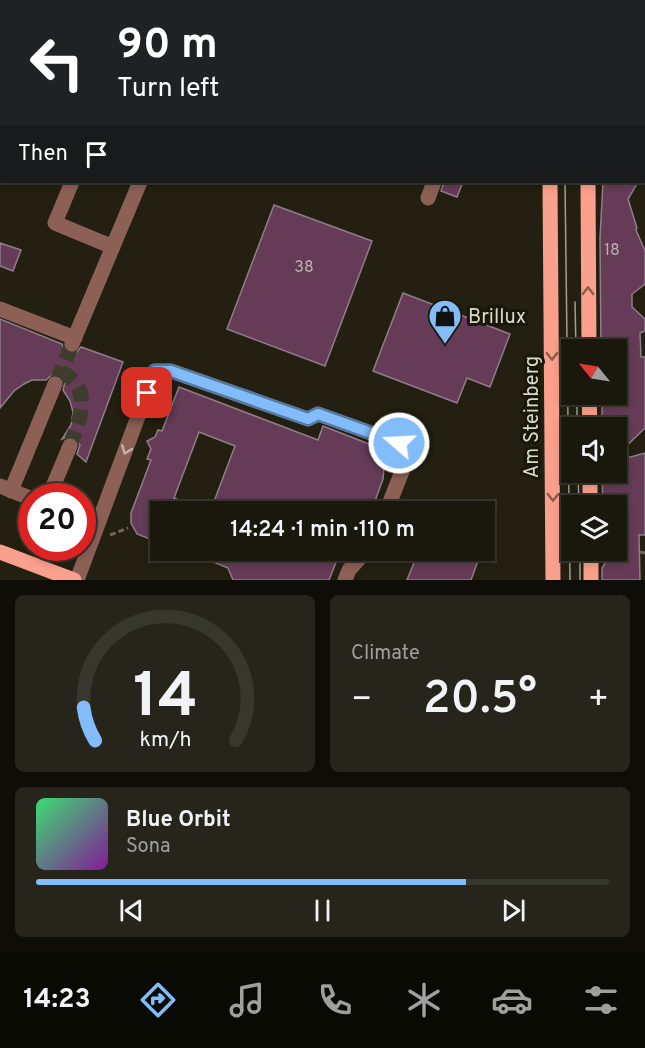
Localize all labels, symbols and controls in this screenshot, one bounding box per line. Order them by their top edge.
text: 90 m [117,20,218,73]
icon: left [18,24,96,102]
text: Turn left [117,72,219,106]
icon: arrive [80,138,113,171]
text: Then [18,141,68,168]
house number: 18 [604,241,620,261]
house number: 38 [294,258,314,278]
one-way arrow [582,287,595,296]
shop icon: Brillux [427,298,463,345]
place label: Brillux [468,305,526,331]
north arrow [561,339,627,405]
map controls [561,339,627,561]
one-way arrow [546,352,558,361]
street label: Am Steinberg [520,356,546,478]
pin [121,367,172,418]
icon: arrive [130,376,163,409]
position arrow [367,411,431,475]
button: sound [561,417,627,483]
one-way arrow [120,444,133,455]
speed limit sign: 20 [18,483,96,561]
one-way arrow [547,493,559,502]
button: layers [561,495,627,561]
text: 14:24 · 1 min · 110 m [230,517,415,544]
text: Climate [351,641,420,667]
text: 14 [132,660,198,739]
text: 20.5° [423,672,537,729]
text: − [351,680,372,722]
text: + [588,680,609,722]
text: km/h [139,727,191,754]
text: Blue Orbit [126,807,231,834]
text: Sona [126,834,171,860]
icon: previous [115,894,148,927]
icon: pause [306,894,339,927]
icon: next [497,894,530,927]
icon: directions [137,979,179,1021]
icon: music [226,979,268,1021]
icon: phone [314,979,356,1021]
icon: climate [403,979,445,1021]
icon: car [491,979,533,1021]
icon: filters [580,979,622,1021]
text: 14:23 [23,983,91,1017]

